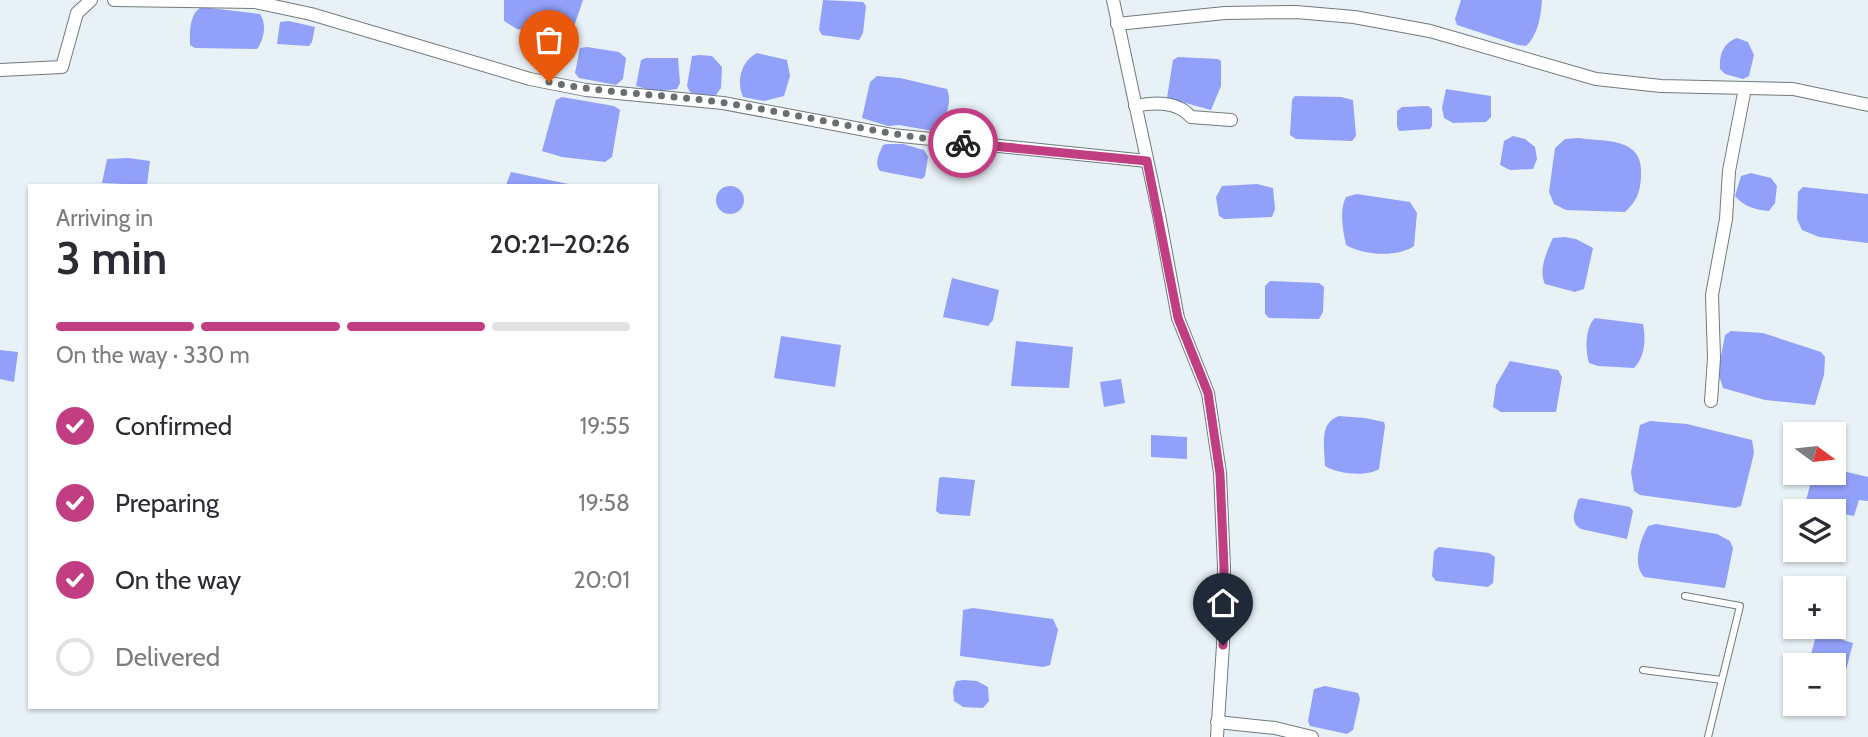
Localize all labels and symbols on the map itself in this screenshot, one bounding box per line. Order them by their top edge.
pin [519,10,579,82]
courier [928,108,998,178]
north arrow [1783,422,1846,485]
pin [1193,573,1253,645]

